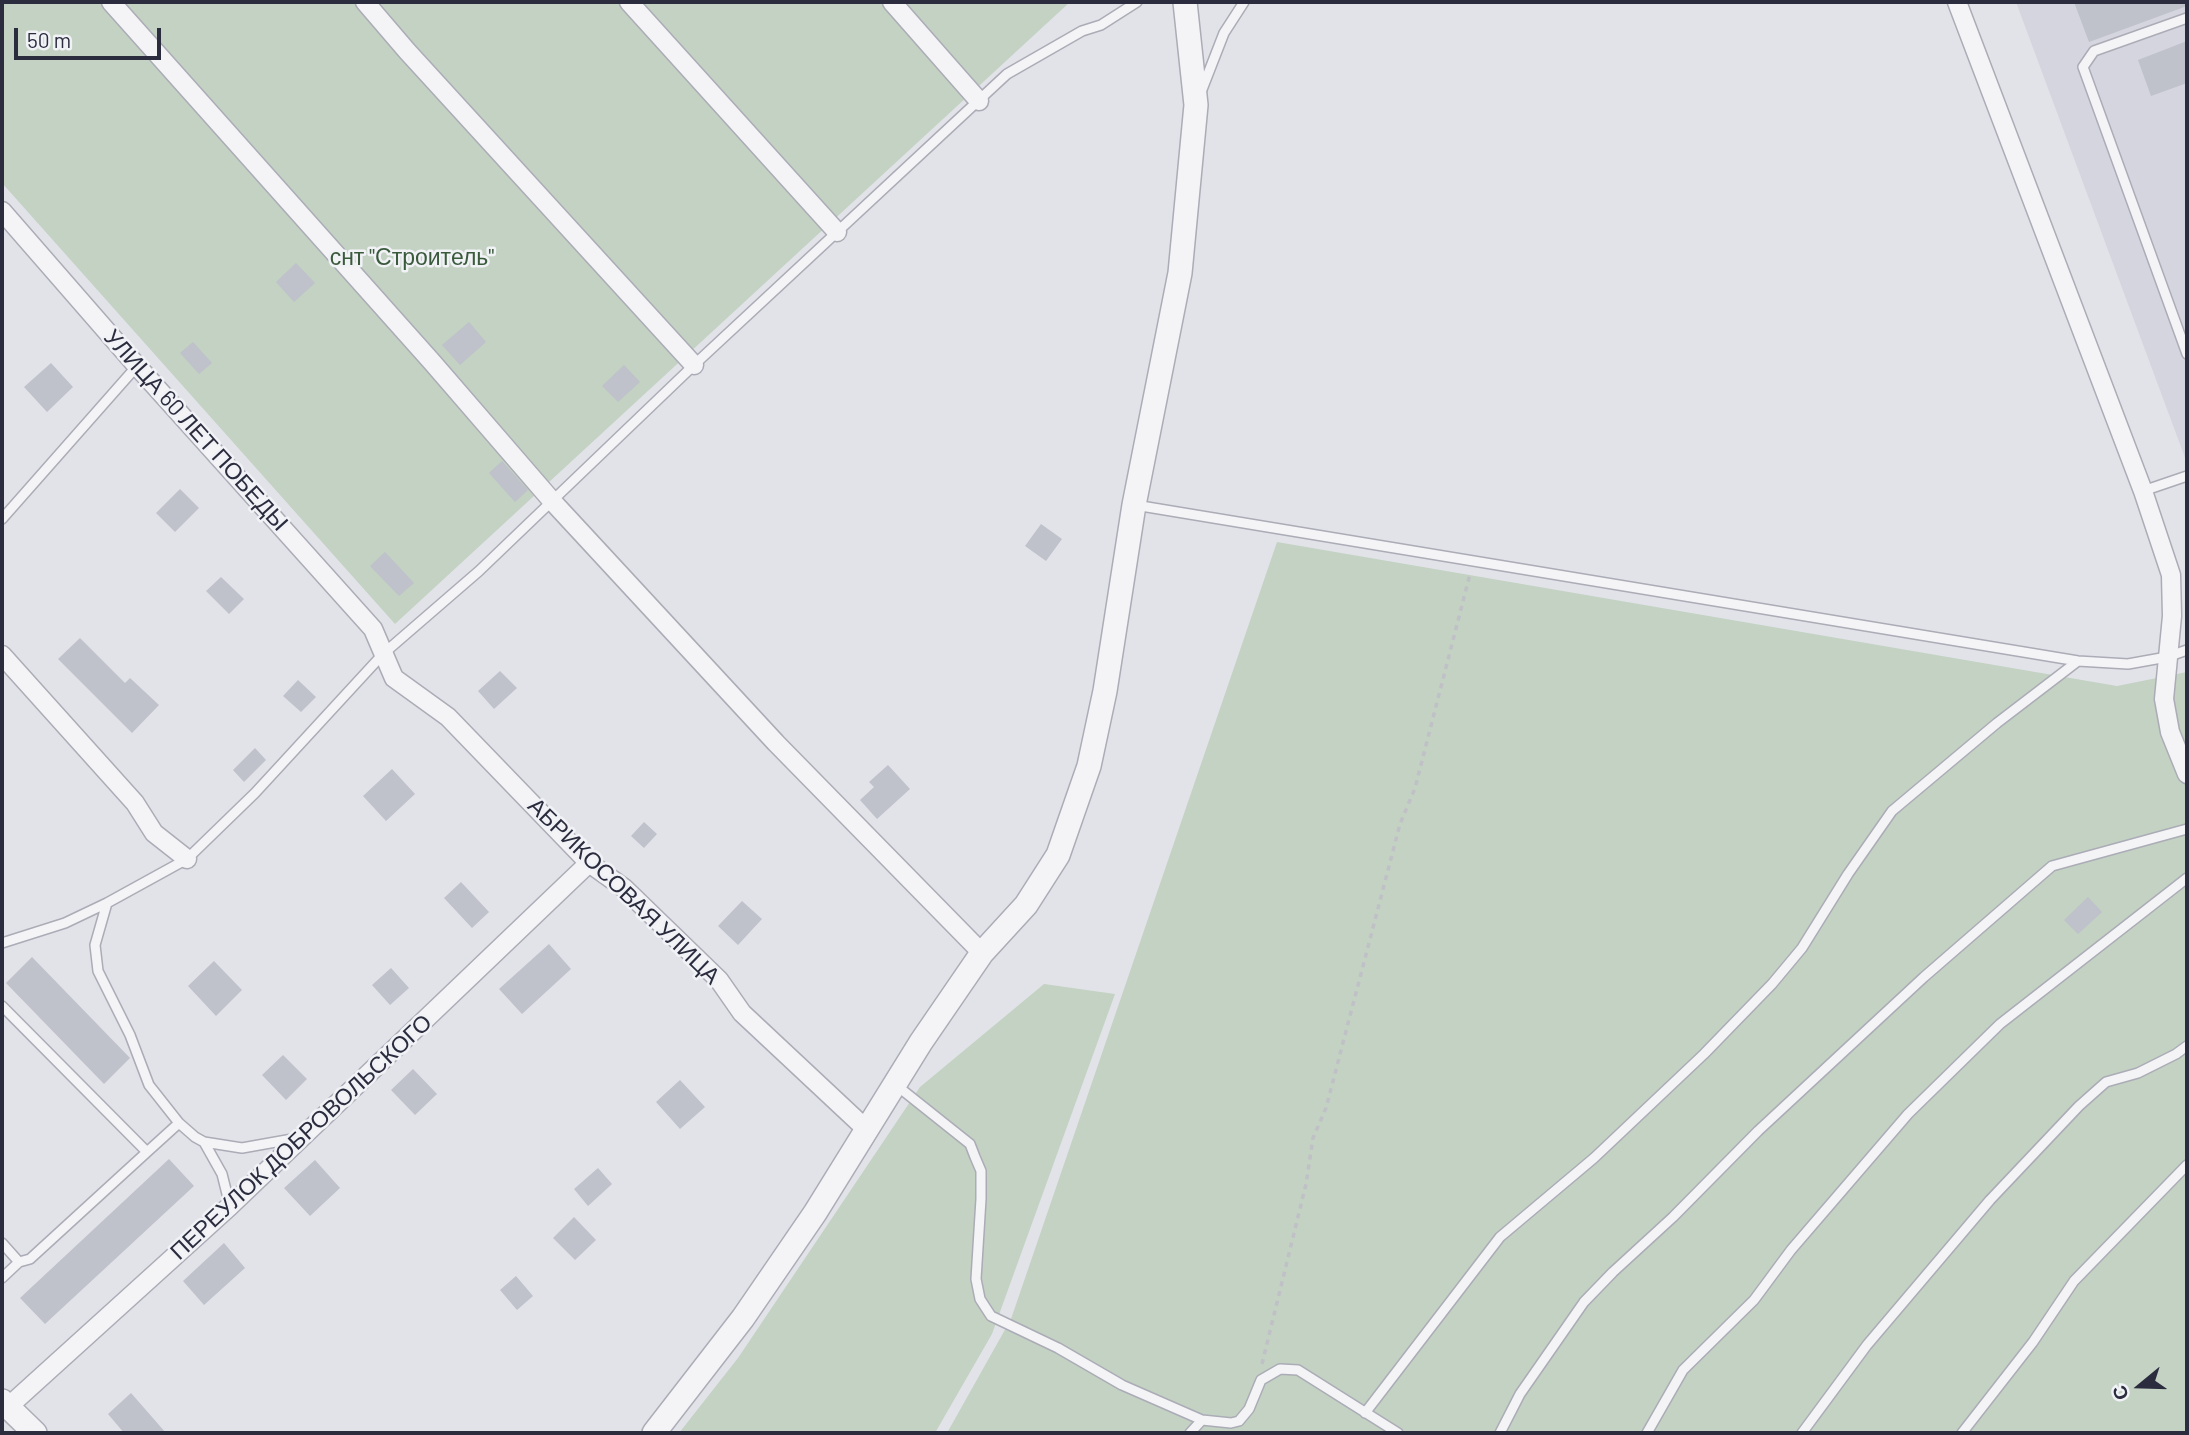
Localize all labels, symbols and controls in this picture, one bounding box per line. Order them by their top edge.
scale bar [18,14,164,58]
text: 50 m [27,27,71,52]
park label: снт "Строитель" [330,243,494,271]
street label: УЛИЦА 60 ЛЕТ ПОБЕДЫ [98,324,294,536]
street label: АБРИКОСОВАЯ УЛИЦА [522,792,726,990]
street label: ПЕРЕУЛОК ДОБРОВОЛЬСКОГО [165,1008,437,1266]
north arrow [2105,1351,2175,1421]
text: С [2107,1383,2133,1403]

